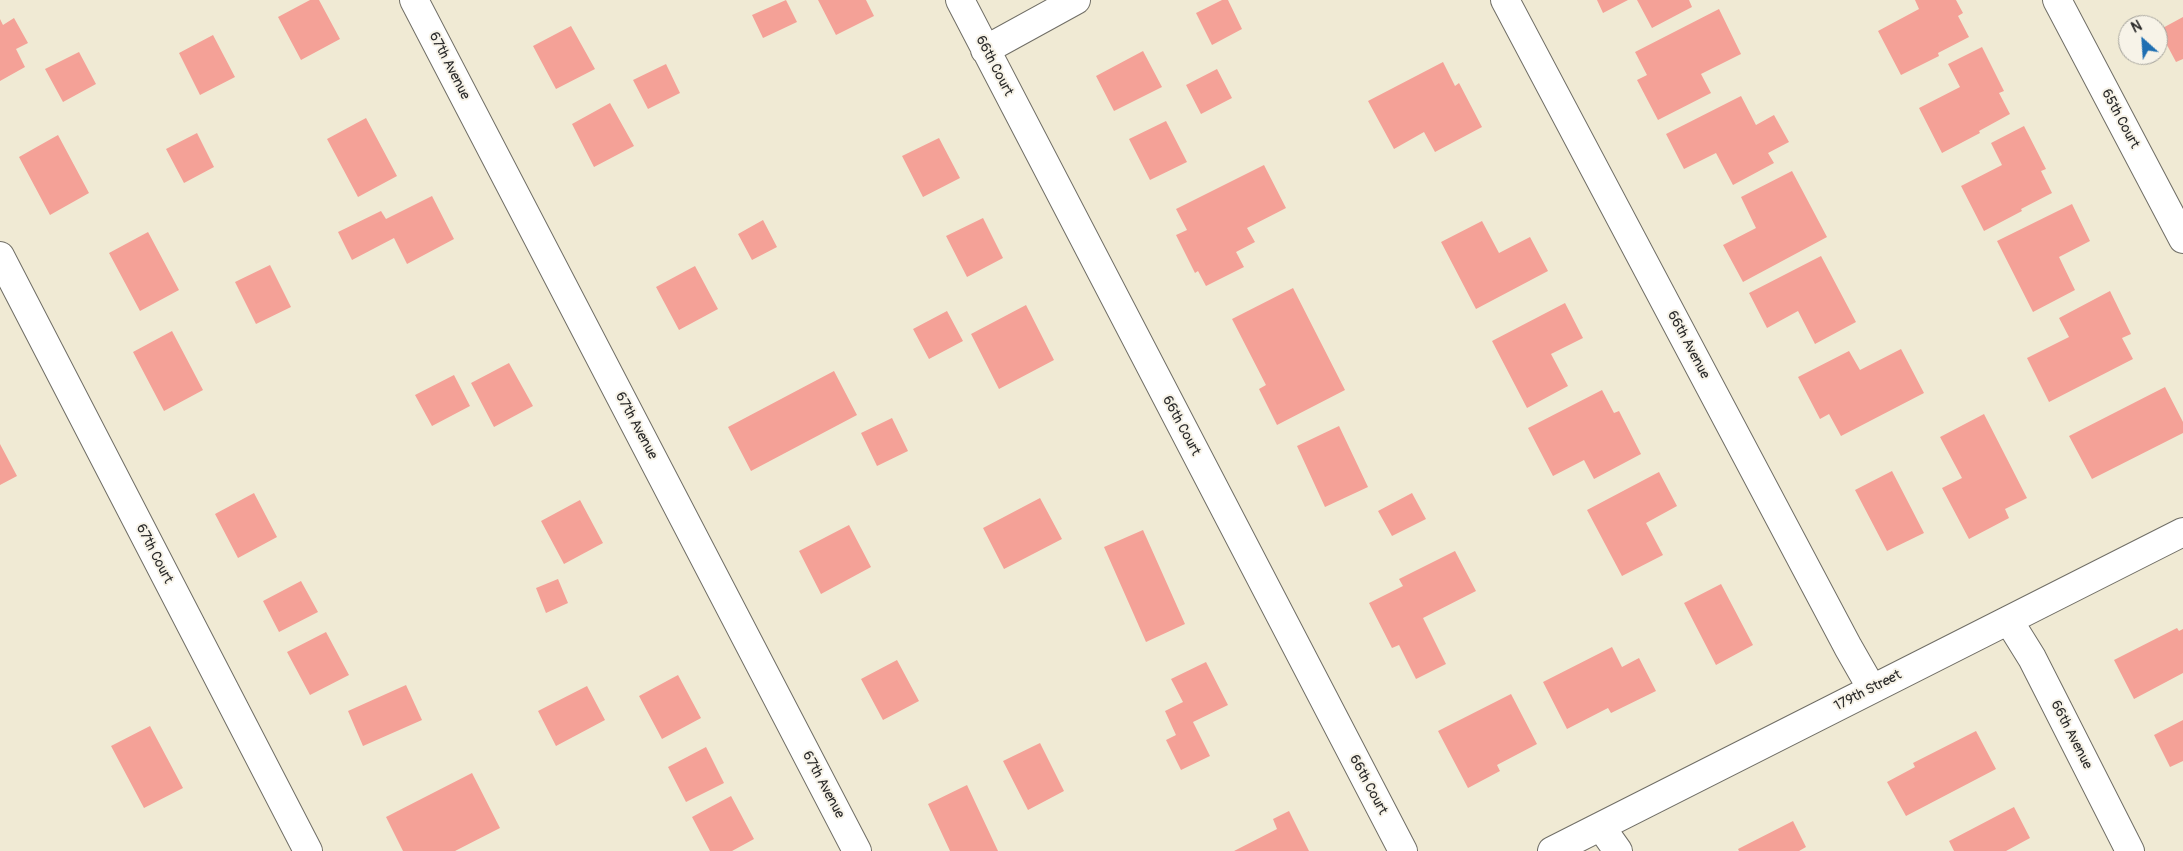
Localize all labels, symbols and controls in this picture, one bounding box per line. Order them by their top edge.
north arrow [2118,15,2168,65]
text: N [2129,17,2145,37]
street label: 67th Avenue [425,29,473,103]
street label: 66th Court [972,33,1016,99]
street label: 65th Court [2097,86,2143,152]
street label: 66th Avenue [1663,308,1713,382]
street label: 67th Avenue [611,390,661,462]
street label: 66th Court [1158,393,1204,459]
street label: 67th Court [132,521,176,587]
street label: 179th Street [1832,667,1904,715]
street label: 66th Avenue [2047,698,2095,772]
street label: 67th Avenue [798,749,848,821]
street label: 66th Court [1345,752,1391,818]

